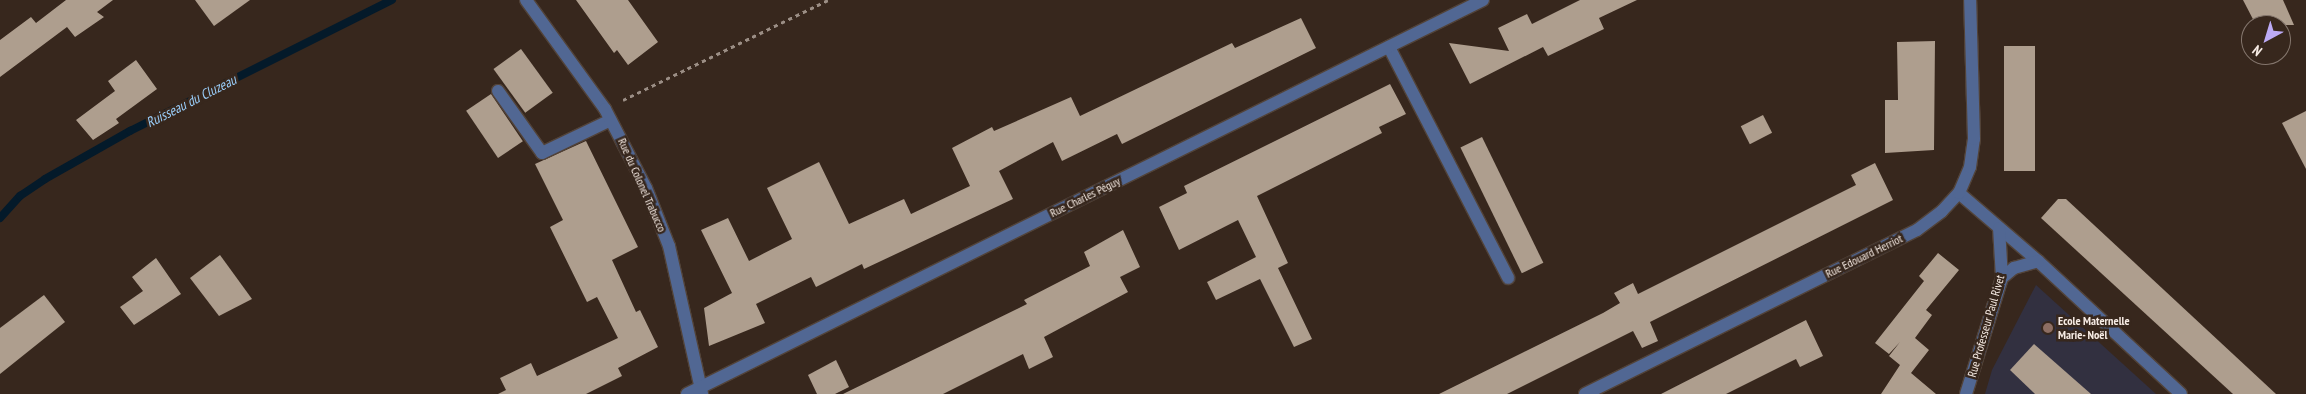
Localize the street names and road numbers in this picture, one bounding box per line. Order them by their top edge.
street label: Rue du Colonel Trabucco [615,136,669,234]
street label: Rue Charles Péguy [1047,174,1123,220]
street label: Rue Edouard Herriot [1823,231,1905,281]
street label: Rue Professeur Paul Rivet [1965,273,2007,379]

